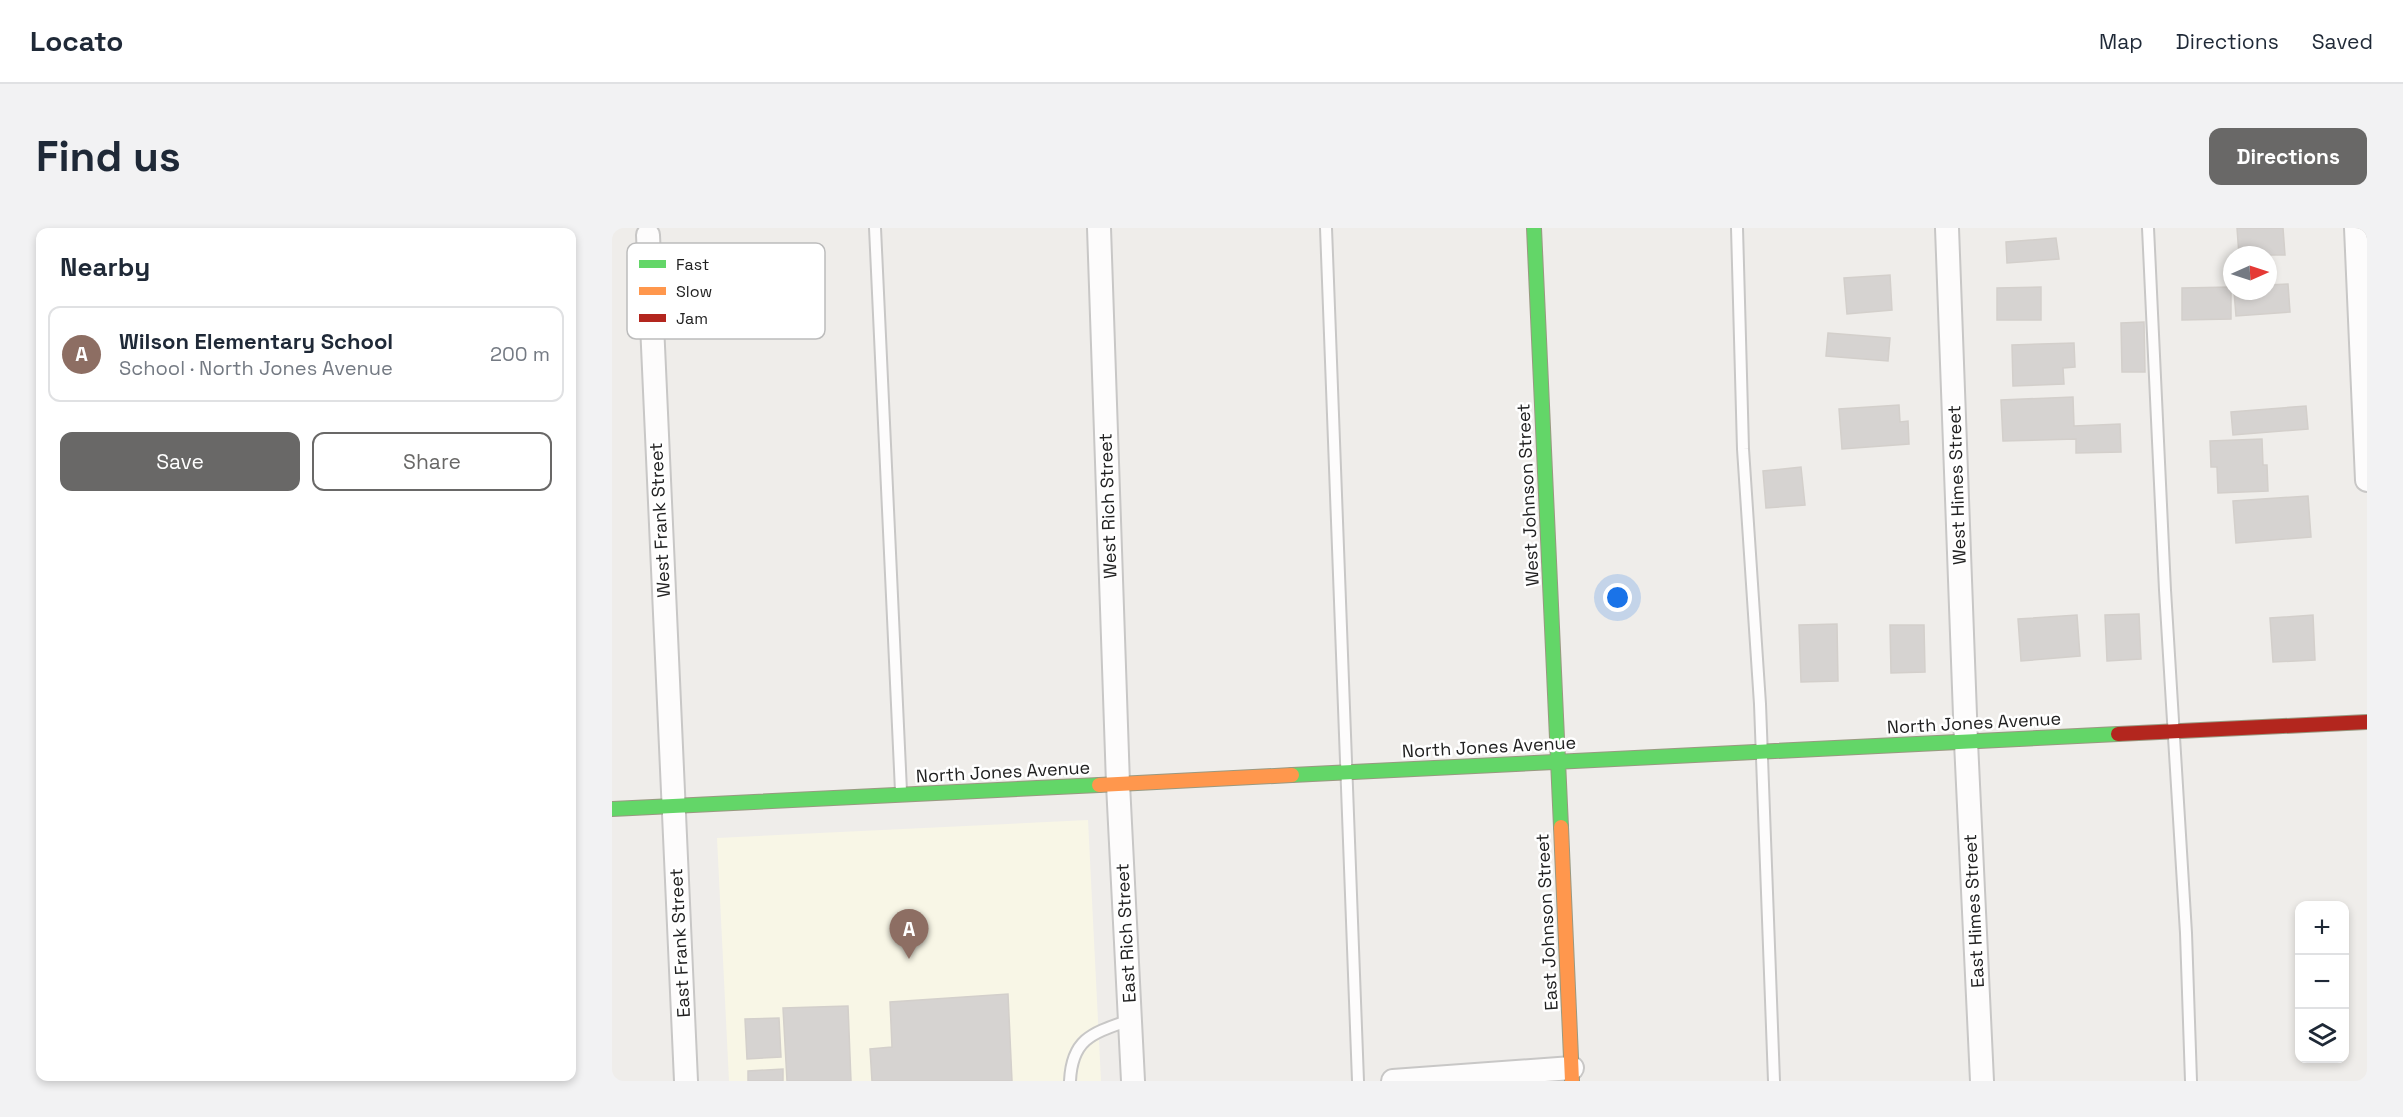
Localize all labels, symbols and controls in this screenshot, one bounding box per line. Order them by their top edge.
text: Locato [30,23,123,59]
text: Map [2099,28,2143,55]
text: Directions [2176,28,2279,55]
text: Saved [2312,28,2373,55]
button: Directions [2209,128,2367,185]
text: Find us [36,130,181,183]
legend [627,243,825,339]
north arrow [2223,246,2277,300]
text: Nearby [60,250,150,284]
text: Fast [676,254,709,275]
text: Slow [676,281,712,302]
text: Jam [676,308,708,329]
text: Wilson Elementary School [119,327,393,355]
text: A [75,341,88,367]
text: 200 m [490,341,550,367]
text: School · North Jones Avenue [119,355,393,381]
street label: West Johnson Street [1511,403,1544,587]
street label: West Himes Street [1942,405,1971,565]
button: Save [60,432,300,491]
button: Share [312,432,552,491]
street label: West Rich Street [1093,433,1122,579]
street label: West Frank Street [644,442,675,598]
your location [1603,583,1632,612]
street label: North Jones Avenue [1886,706,2062,739]
street label: North Jones Avenue [1401,730,1577,763]
street label: North Jones Avenue [915,755,1091,788]
street label: East Johnson Street [1530,833,1563,1011]
street label: East Himes Street [1958,833,1989,989]
street label: East Rich Street [1110,863,1141,1003]
street label: East Frank Street [664,868,695,1018]
map controls [2295,901,2349,1063]
button: + [2295,901,2349,955]
pin: A [890,910,928,959]
button: − [2295,955,2349,1009]
button: layers [2295,1009,2349,1063]

